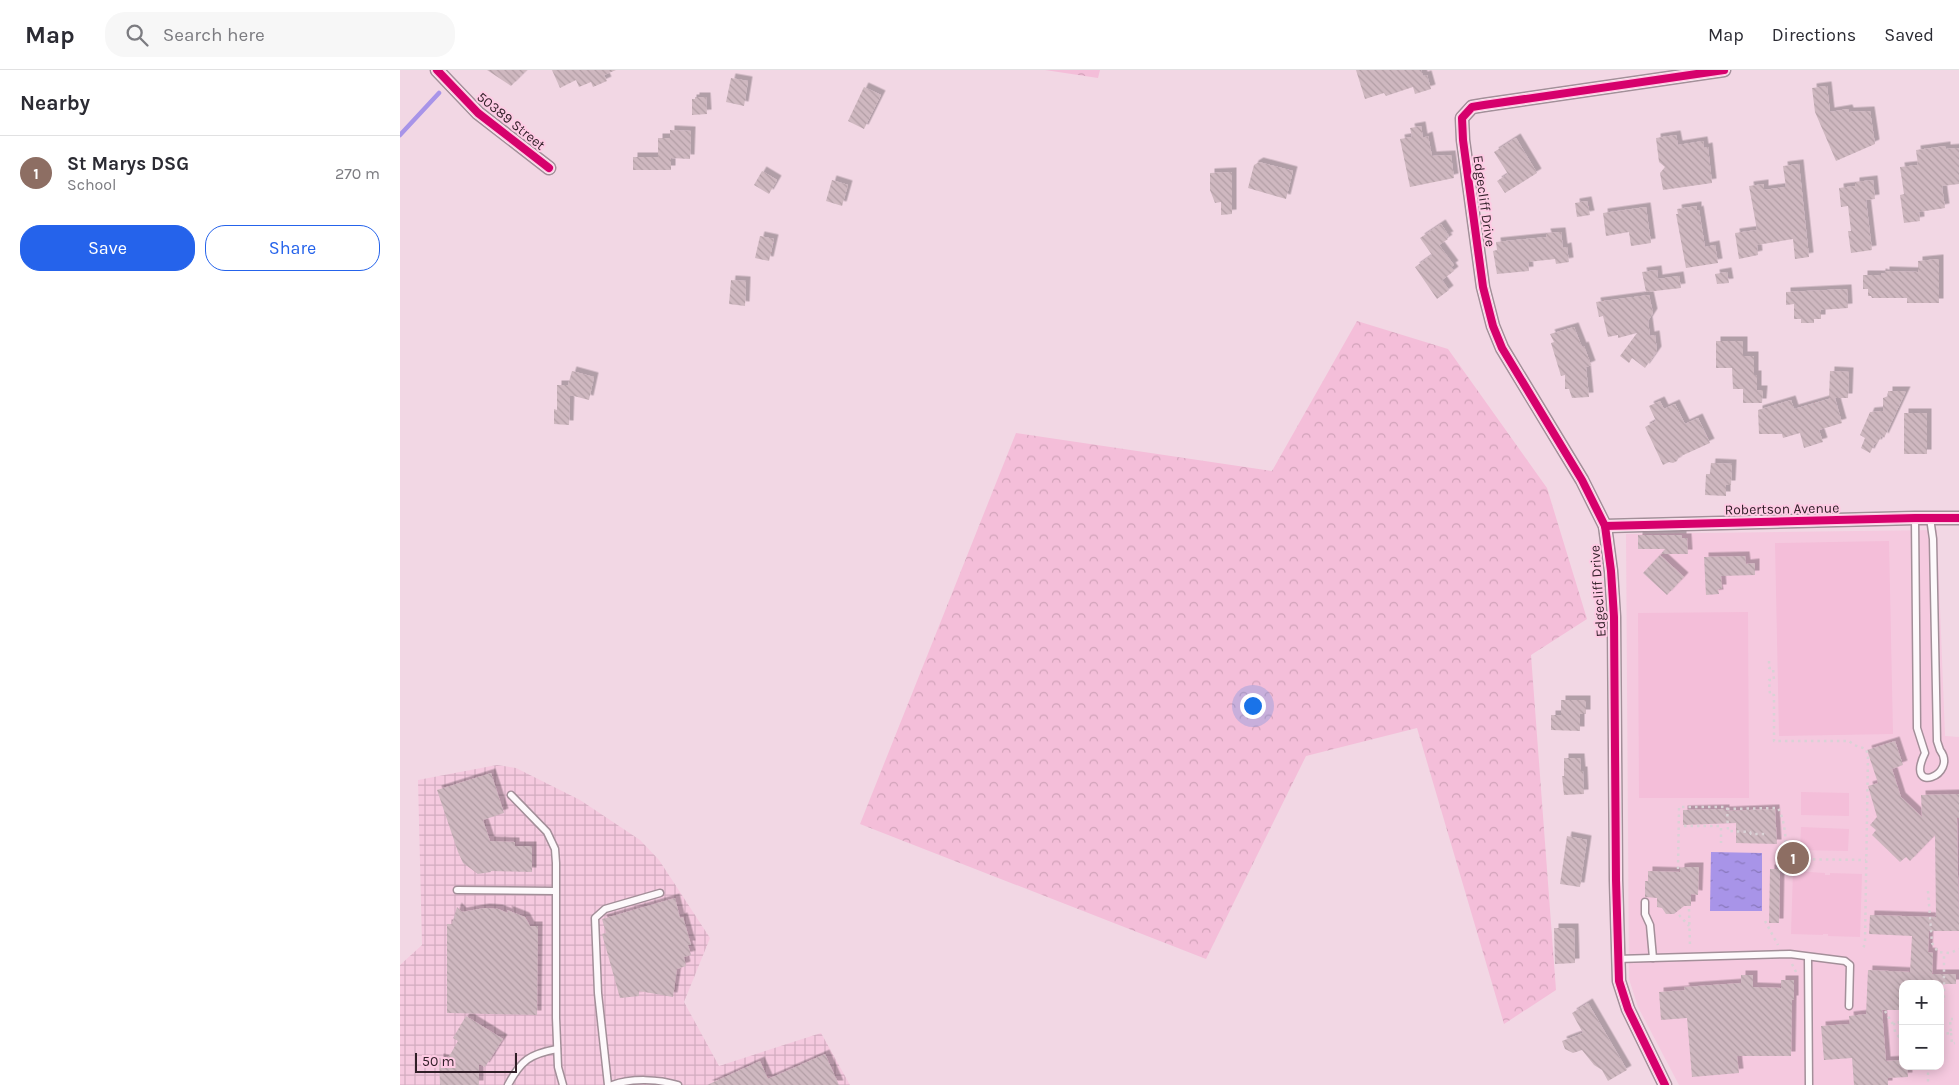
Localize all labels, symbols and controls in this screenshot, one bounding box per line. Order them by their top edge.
search box [105,12,455,57]
text: Map [25,21,75,49]
icon: search [123,21,151,49]
text: Search here [163,24,265,46]
text: Map [1708,24,1744,46]
text: Directions [1772,24,1856,46]
text: Saved [1884,24,1934,46]
street label: 50389 Street [473,88,549,154]
text: Nearby [20,91,90,115]
text: St Marys DSG [67,153,189,175]
street label: Edgecliff Drive [1469,154,1499,248]
text: 1 [33,164,39,183]
text: 270 m [335,164,380,183]
text: School [67,175,117,194]
button: Save [20,225,195,271]
button: Share [205,225,380,271]
street label: Robertson Avenue [1724,499,1840,519]
street label: Edgecliff Drive [1586,544,1610,638]
your location [1240,693,1266,719]
pin: 1 [1777,839,1809,877]
map controls [1899,980,1944,1070]
button: + [1899,980,1944,1025]
button: − [1899,1025,1944,1070]
scale bar [415,1050,518,1073]
text: 50 m [422,1053,455,1070]

